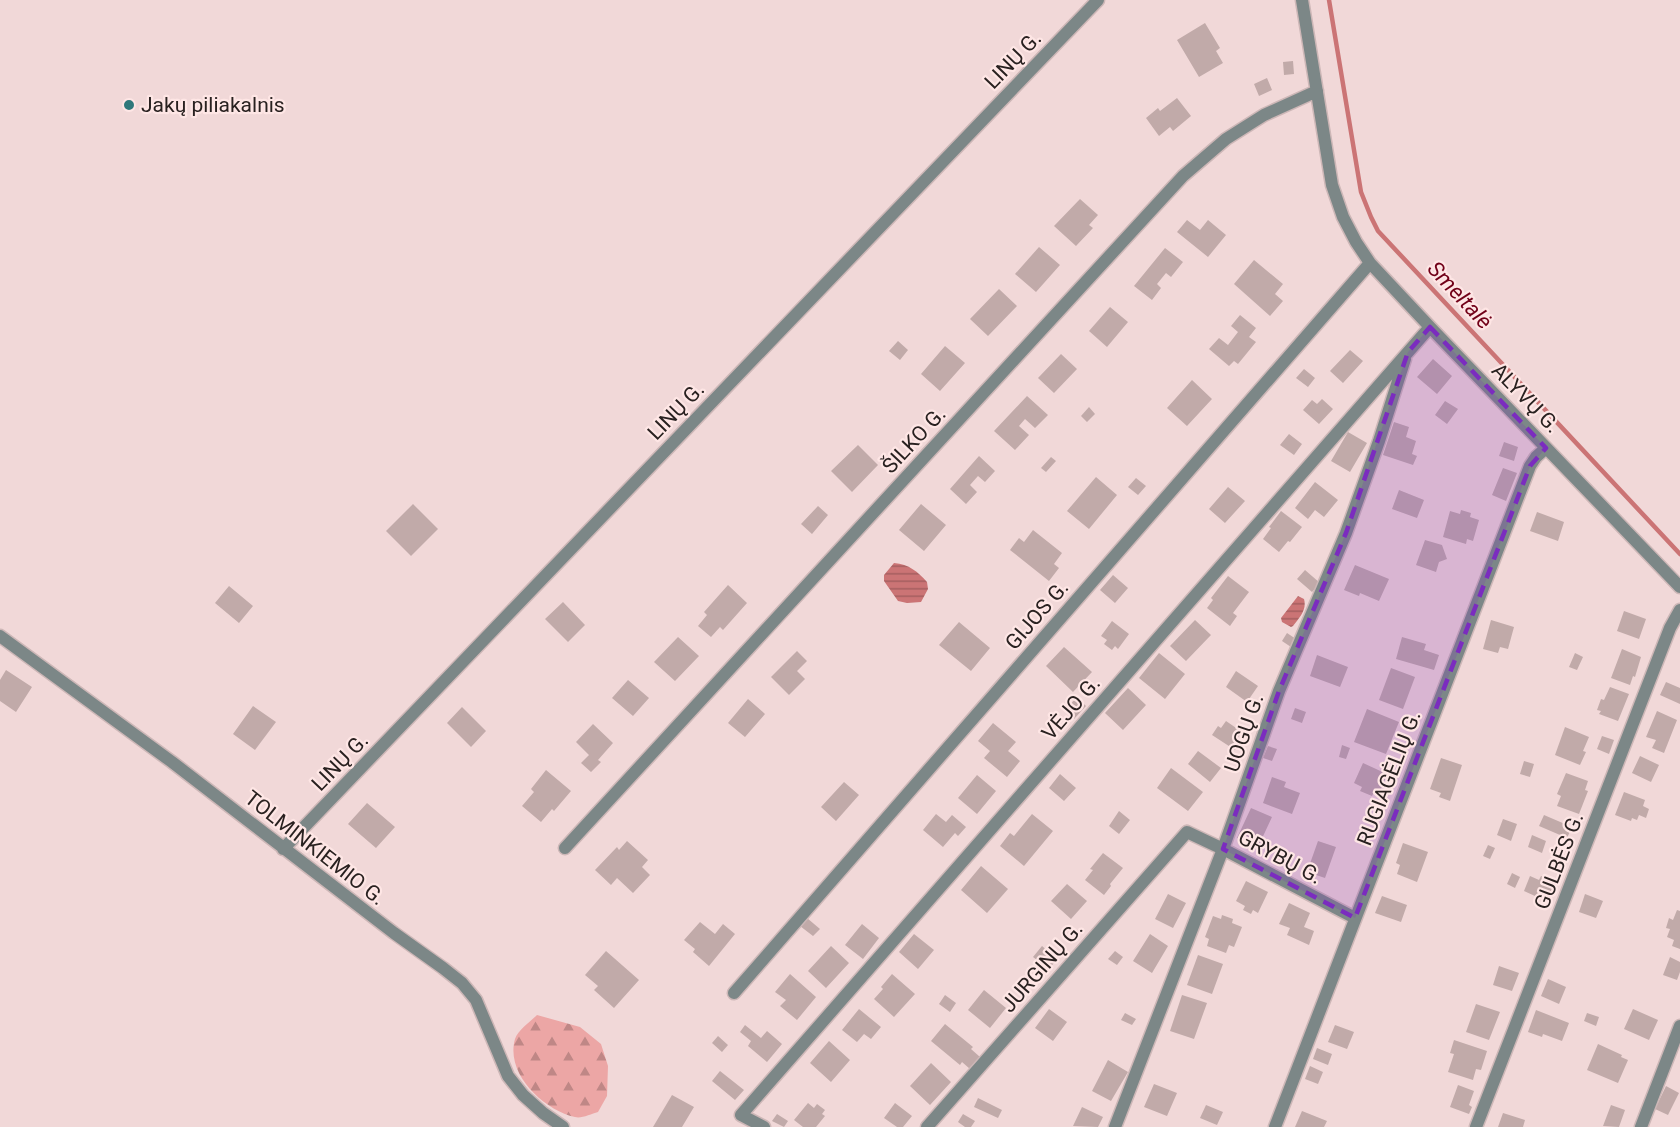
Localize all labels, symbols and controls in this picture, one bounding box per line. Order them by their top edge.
street label: LINŲ G. [980,26,1046,94]
place label: Jakų piliakalnis [141,93,285,117]
marker: Jakų piliakalnis [122,98,136,112]
water label: Smeltalė [1423,256,1497,334]
street label: ALYVŲ G. [1487,358,1565,438]
street label: LINŲ G. [643,377,709,445]
street label: ŠILKO G. [877,402,951,478]
street label: GIJOS G. [1001,576,1073,654]
street label: VĖJO G. [1037,671,1105,745]
street label: UOGŲ G. [1219,691,1269,775]
street label: RUGIAGĖLIŲ G. [1352,707,1426,849]
street label: LINŲ G. [307,728,373,796]
street label: TOLMINKIEMIO G. [240,786,390,910]
street label: GULBĖS G. [1530,809,1588,913]
street label: GRYBŲ G. [1234,825,1326,889]
street label: JURGINŲ G. [996,917,1088,1017]

